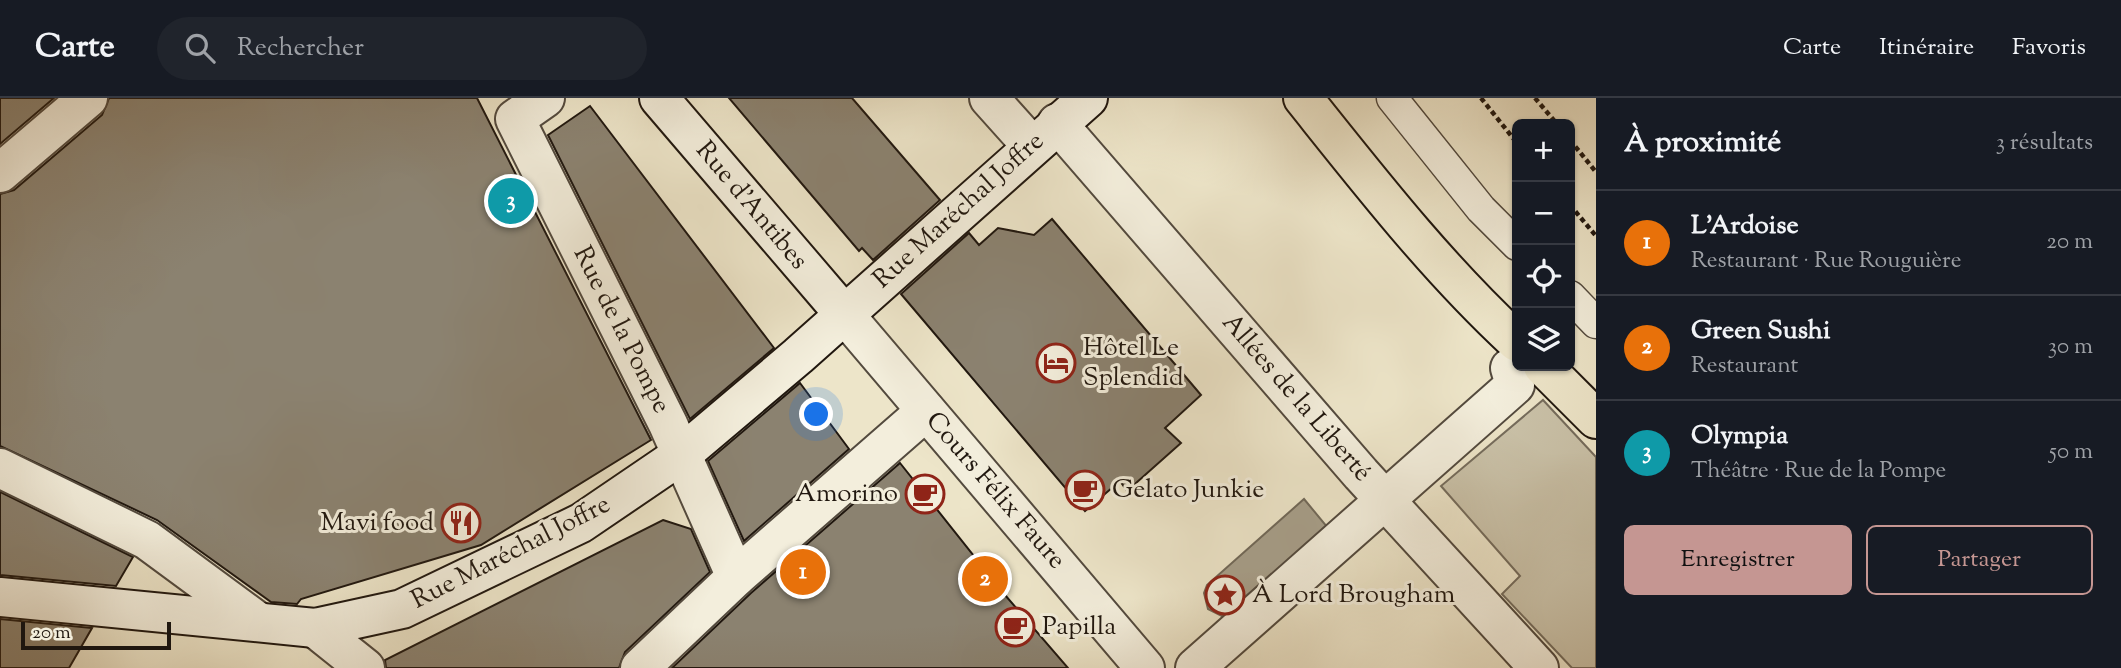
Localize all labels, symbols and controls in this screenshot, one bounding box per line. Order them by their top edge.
search box [157,17,647,80]
text: Carte [35,24,115,72]
icon: search [181,29,219,67]
text: Rechercher [237,30,364,67]
text: Carte [1783,31,1841,65]
text: Itinéraire [1879,31,1974,65]
text: Favoris [2012,31,2086,65]
map controls [1512,119,1575,371]
button: + [1512,119,1575,182]
text: À proximité [1624,122,1781,165]
street label: Rue Maréchal Joffre [865,124,1053,298]
text: 3 résultats [1996,127,2093,160]
street label: Rue d'Antibes [686,134,816,278]
pin: 3 [488,175,534,227]
button: − [1512,182,1575,245]
text: L'Ardoise [1691,208,1799,245]
text: 1 [1643,226,1651,259]
text: 20 m [2046,226,2093,259]
street label: Rue de la Pompe [563,240,679,420]
button: locate [1512,245,1575,308]
text: Restaurant · Rue Rouguière [1691,245,1961,278]
street label: Allées de la Liberté [1212,306,1380,490]
button: layers [1512,308,1575,371]
text: Green Sushi [1691,313,1831,350]
place label: Hôtel Le Splendid [1083,330,1184,397]
text: 2 [1642,331,1652,364]
text: 30 m [2048,331,2093,364]
hotel icon: Hôtel Le Splendid [1035,342,1077,384]
text: Restaurant [1691,350,1798,383]
your location [799,397,833,431]
street label: Cours Félix Faure [916,404,1074,578]
text: Olympia [1691,418,1788,455]
text: 3 [1642,436,1652,469]
text: 50 m [2049,436,2093,469]
text: Théâtre · Rue de la Pompe [1691,455,1946,488]
cafe icon: Gelato Junkie [1064,469,1106,511]
place label: Gelato Junkie [1112,472,1264,509]
cafe icon: Amorino [904,473,946,515]
place label: Amorino [795,476,898,513]
street label: Rue Maréchal Joffre [405,487,617,619]
restaurant icon: Mavi food [440,502,482,544]
place label: Mavi food [320,505,434,542]
button: Enregistrer [1624,525,1852,595]
button: Partager [1866,525,2093,595]
pin: 1 [780,546,826,598]
pin: 2 [962,553,1008,605]
place icon: À Lord Brougham [1204,574,1246,616]
place label: À Lord Brougham [1252,577,1455,614]
cafe icon: Papilla [994,606,1036,648]
place label: Papilla [1042,609,1116,646]
scale bar [21,619,172,651]
text: 20 m [32,620,71,647]

